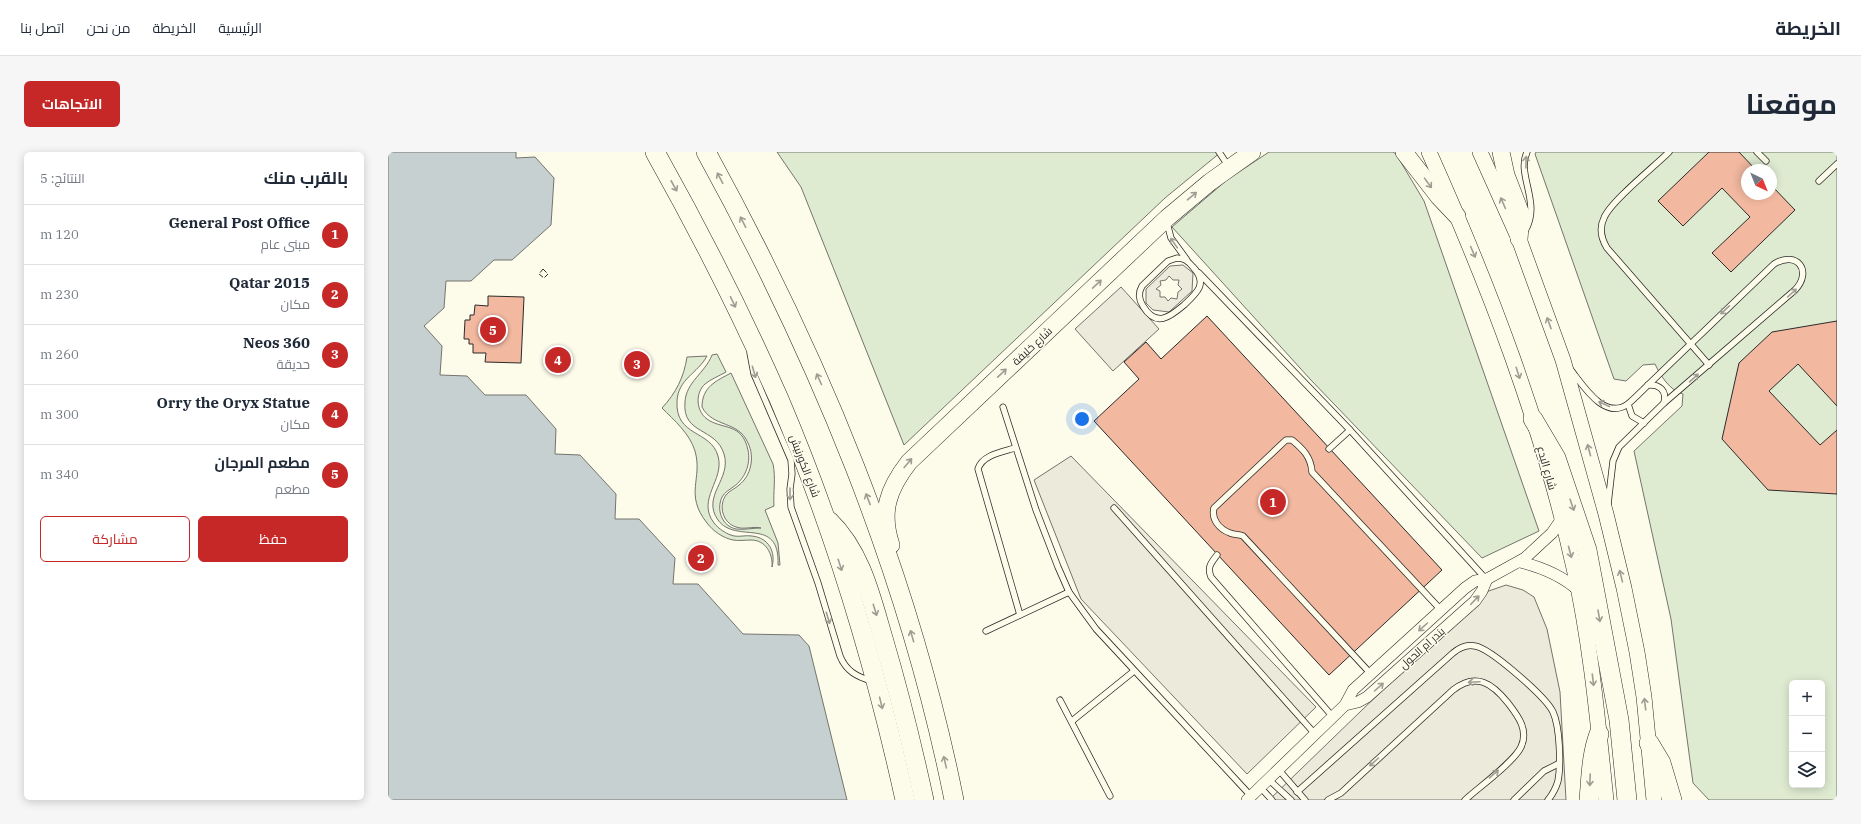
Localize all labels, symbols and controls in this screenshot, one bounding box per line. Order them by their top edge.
text: الخريطة [1775,16,1841,40]
text: اتصل بنا [20,19,64,37]
text: من نحن [86,19,130,37]
text: الخريطة [152,19,196,37]
text: الرئيسية [218,19,262,37]
button: الاتجاهات [24,81,120,127]
text: موقعنا [1746,85,1837,122]
one-way arrow [1522,156,1529,169]
north arrow [1741,164,1777,200]
text: بالقرب منك [264,167,348,189]
text: النتائج: 5 [40,170,85,187]
one-way arrow [716,172,723,184]
one-way arrow [1424,177,1432,188]
one-way arrow [671,180,679,192]
one-way arrow [1187,192,1198,201]
one-way arrow [1499,198,1506,210]
text: General Post Office [168,213,310,232]
one-way arrow [739,217,747,229]
text: 120 m [40,226,79,243]
text: 1 [331,226,339,243]
text: مبنى عام [261,236,310,253]
one-way arrow [1170,237,1178,248]
one-way arrow [1469,245,1477,257]
text: Qatar 2015 [229,273,310,292]
one-way arrow [1092,280,1102,289]
text: 230 m [40,286,79,303]
text: 2 [331,286,339,303]
one-way arrow [1787,288,1797,298]
one-way arrow [730,295,738,307]
text: مكان [281,296,310,313]
one-way arrow [1720,306,1730,315]
pin: 5 [480,315,506,345]
one-way arrow [1545,318,1553,330]
street label: شارع خليفة [1009,324,1056,369]
text: Neos 360 [243,333,310,352]
pin: 4 [545,345,571,375]
text: 260 m [40,346,79,363]
text: 3 [331,346,339,363]
pin: 3 [624,349,650,379]
text: حديقة [277,356,310,373]
one-way arrow [751,365,758,378]
one-way arrow [1515,367,1522,380]
one-way arrow [997,369,1007,378]
one-way arrow [814,373,822,385]
one-way arrow [1688,374,1698,383]
text: Orry the Oryx Statue [156,393,310,412]
one-way arrow [1598,400,1610,408]
text: 300 m [40,406,79,423]
text: 4 [331,406,339,423]
your location [1072,409,1092,429]
text: مكان [281,416,310,433]
street label: شارع الكورنيش [786,433,823,500]
street label: شارع البدع [1533,444,1560,492]
one-way arrow [1585,444,1592,457]
text: مطعم المرجان [215,453,310,472]
one-way arrow [904,458,913,469]
text: 340 m [40,466,79,483]
text: 5 [331,466,339,483]
text: مطعم [275,481,310,498]
one-way arrow [786,487,794,500]
pin: 1 [1260,487,1286,517]
one-way arrow [863,494,871,506]
one-way arrow [1569,499,1576,512]
button: مشاركة [40,516,190,562]
button: حفظ [198,516,348,562]
pin: 2 [688,543,714,573]
one-way arrow [1566,545,1574,558]
one-way arrow [837,558,844,571]
one-way arrow [1617,570,1625,583]
one-way arrow [1470,595,1480,605]
one-way arrow [872,604,879,617]
one-way arrow [1596,609,1604,622]
one-way arrow [825,611,833,623]
one-way arrow [1418,622,1428,631]
street label: بندر ام الحول [1396,624,1448,673]
one-way arrow [908,630,916,643]
one-way arrow [1589,673,1596,686]
one-way arrow [1468,678,1481,686]
map controls [1789,680,1825,788]
button: + [1789,680,1825,716]
one-way arrow [1373,683,1383,692]
one-way arrow [878,696,885,709]
one-way arrow [1641,698,1649,711]
button: − [1789,716,1825,752]
button: layers [1789,752,1825,788]
one-way arrow [941,756,949,769]
one-way arrow [1369,758,1379,767]
one-way arrow [1489,770,1499,779]
one-way arrow [1587,773,1594,786]

